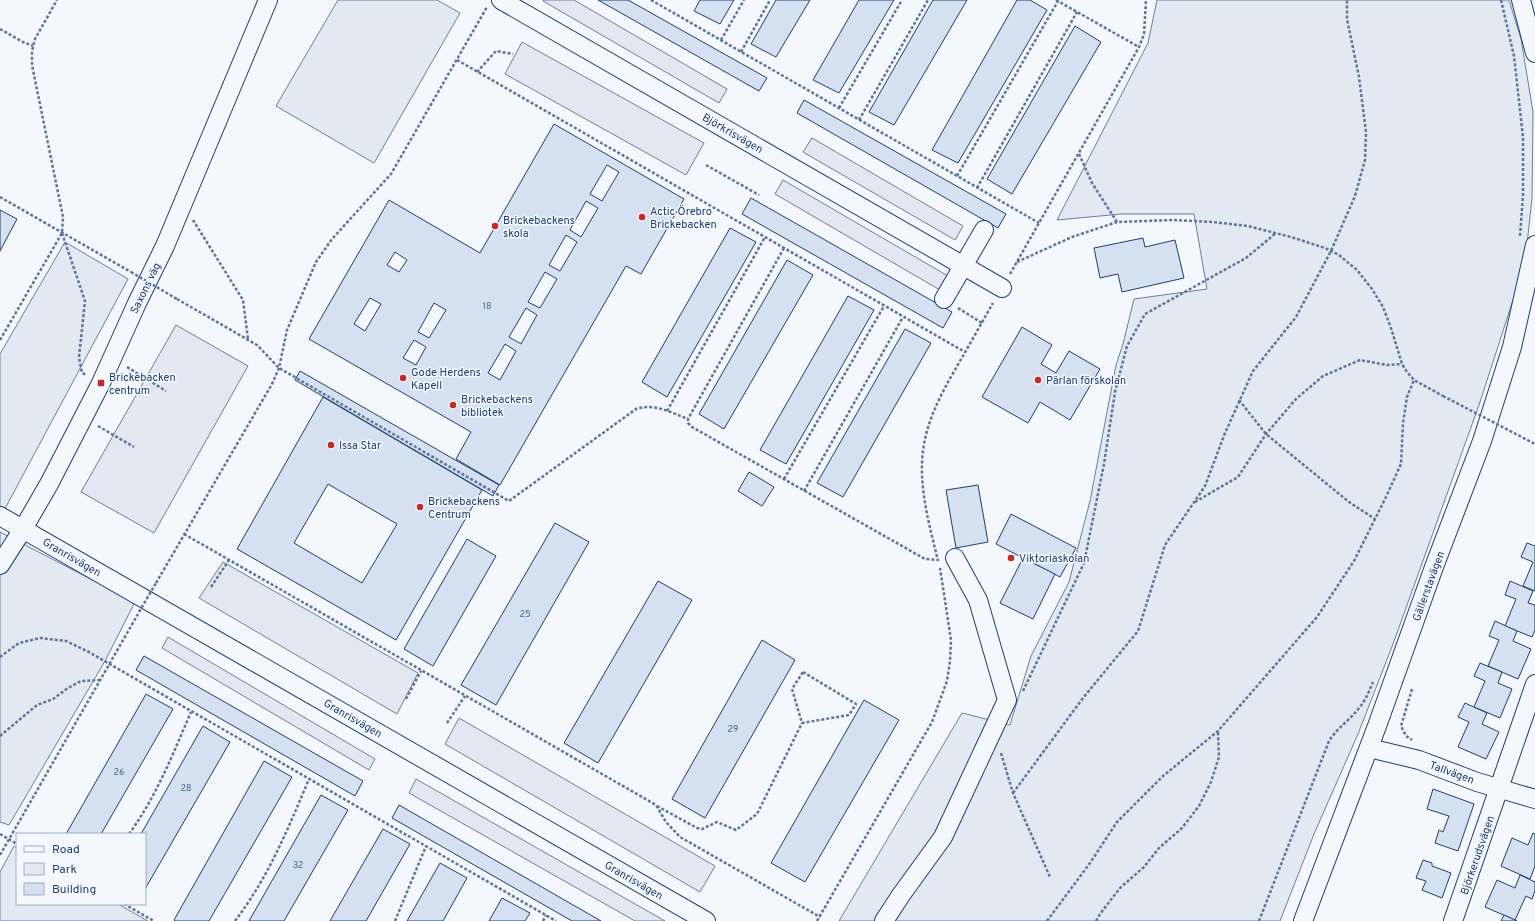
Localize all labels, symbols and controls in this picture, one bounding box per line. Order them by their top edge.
street label: Björkrisvägen [700,111,765,157]
place label: Actic Örebro Brickebacken [650,204,717,232]
marker: Actic Örebro Brickebacken [637,212,647,222]
place label: Brickebackens skola [503,214,575,241]
marker: Brickebackens skola [490,221,500,231]
street label: Saxons väg [127,261,164,316]
house number: 18 [483,301,491,312]
place label: Gode Herdens Kapell [411,366,481,393]
place label: Brickebacken centrum [109,371,176,398]
marker: Gode Herdens Kapell [398,373,408,383]
place label: Pärlan förskolan [1046,374,1126,388]
marker: Pärlan förskolan [1033,375,1043,385]
marker: Brickebacken centrum [96,378,106,388]
place label: Brickebackens bibliotek [461,393,533,420]
marker: Brickebackens bibliotek [448,400,458,410]
place label: Issa Star [339,439,382,453]
marker: Issa Star [326,440,336,450]
place label: Brickebackens Centrum [428,495,500,522]
marker: Brickebackens Centrum [415,502,425,512]
street label: Granrisvägen [40,535,103,580]
street label: Gällerstavägen [1410,549,1448,623]
place label: Viktoriaskolan [1019,552,1089,566]
marker: Viktoriaskolan [1006,553,1016,563]
house number: 25 [519,609,531,620]
street label: Granrisvägen [321,696,384,741]
house number: 29 [728,724,738,735]
street label: Tallvägen [1427,758,1476,788]
house number: 26 [114,767,124,778]
house number: 28 [180,783,192,794]
street label: Björkerudsvägen [1458,814,1498,897]
legend [16,833,146,905]
text: Road [52,842,80,858]
street label: Granrisvägen [602,858,665,903]
house number: 32 [293,860,303,871]
text: Park [52,862,77,878]
text: Building [52,882,96,898]

